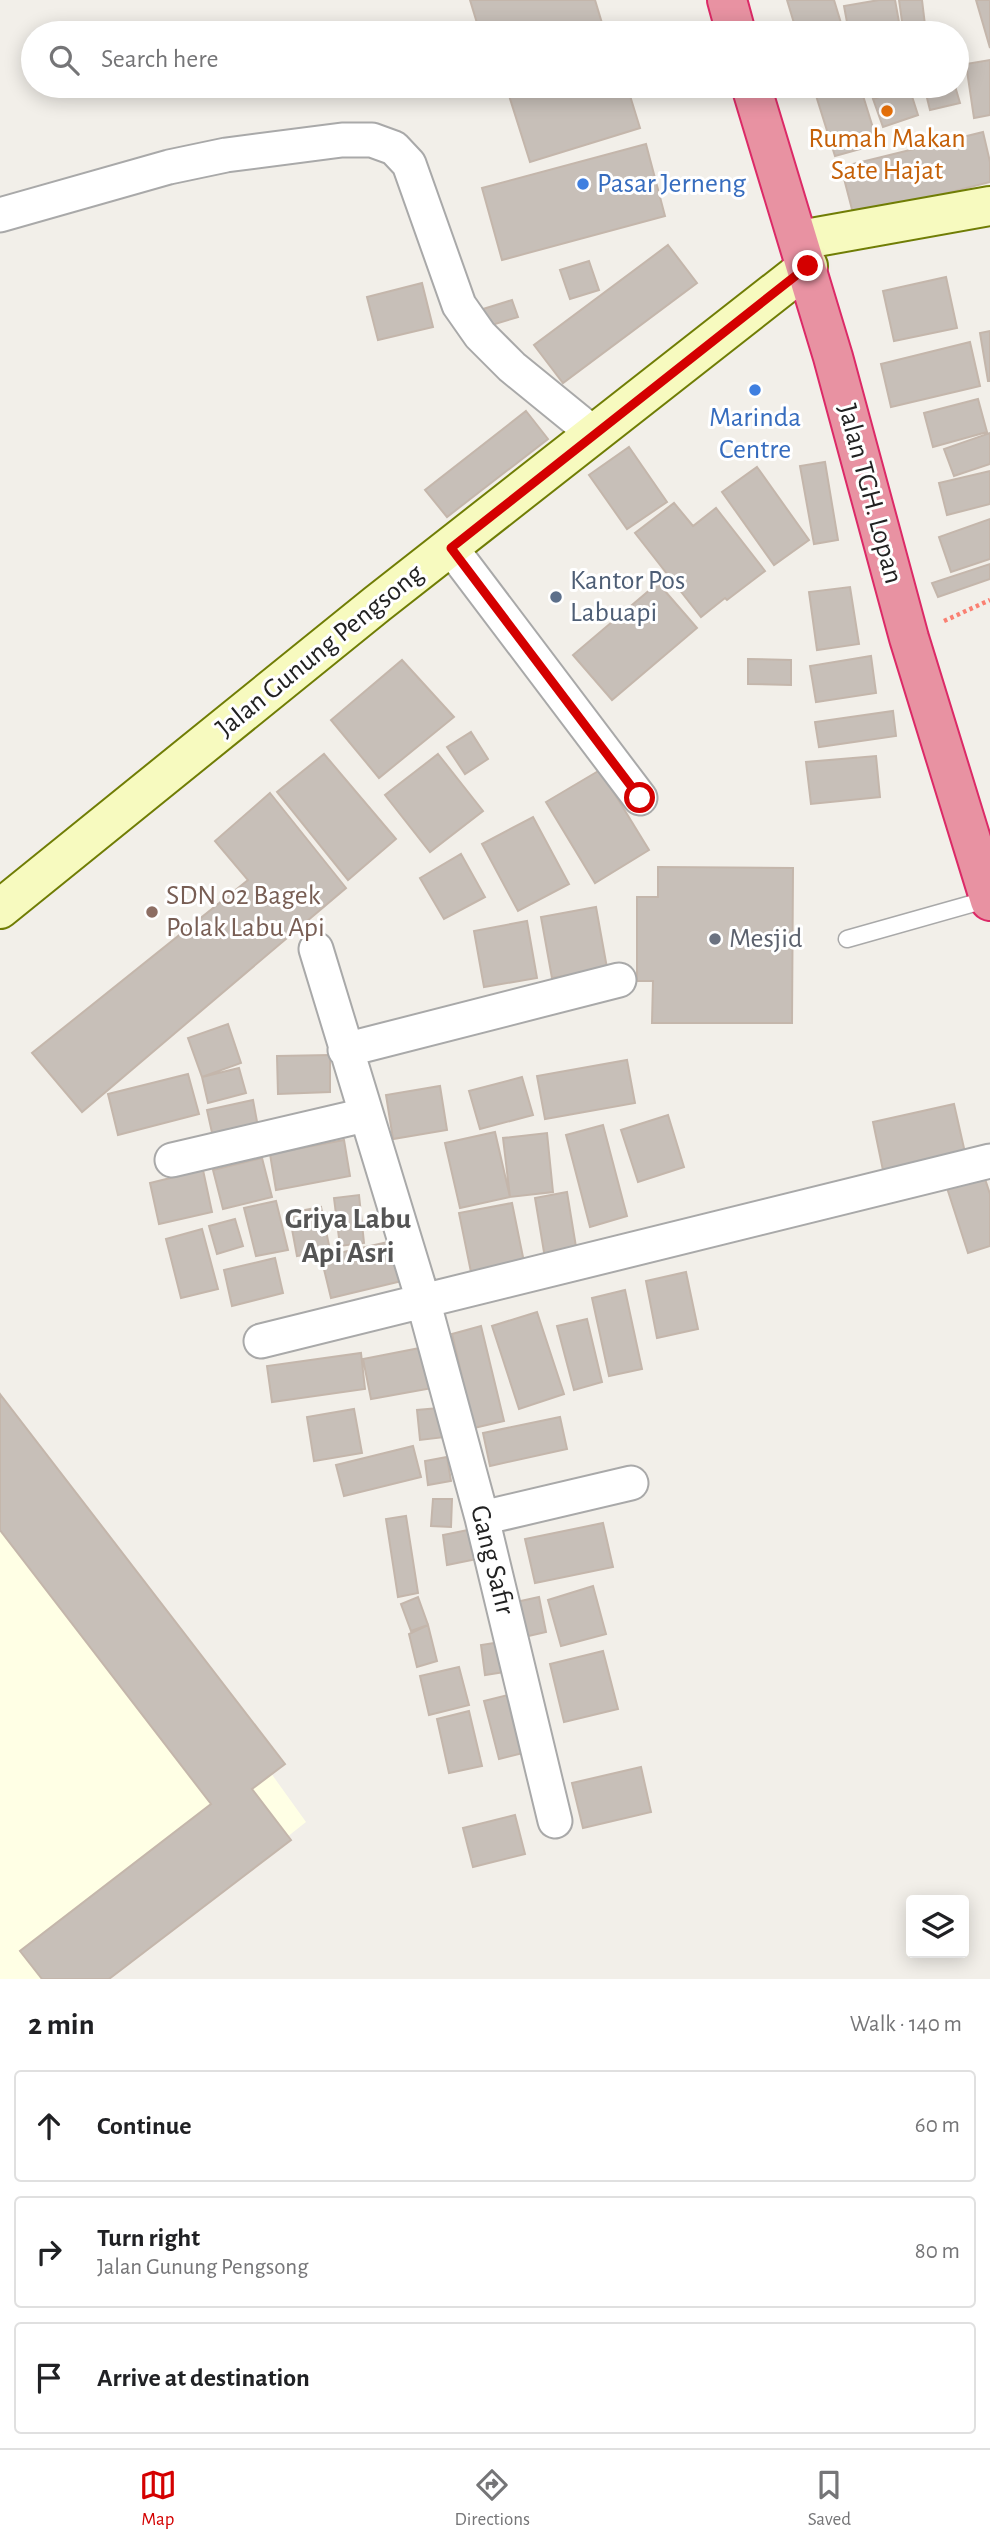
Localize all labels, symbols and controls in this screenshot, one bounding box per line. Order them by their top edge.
search box [21,21,969,98]
icon: search [45,41,83,79]
text: Search here [101,46,219,72]
marker: Rumah Makan Sate Hajat [879,103,895,119]
place label: Rumah Makan Sate Hajat [808,125,966,185]
place label: Pasar Jerneng [597,170,746,198]
marker: Pasar Jerneng [575,176,591,192]
route end [792,250,823,281]
marker: Marinda Centre [747,382,763,398]
street label: Jalan TGH. Lopan [833,401,907,587]
place label: Marinda Centre [709,404,801,464]
street label: Jalan Gunung Pengsong [211,559,429,743]
place label: Kantor Pos Labuapi [570,567,685,627]
marker: Kantor Pos Labuapi [548,589,564,605]
route start [624,782,655,813]
place label: SDN 02 Bagek Polak Labu Api [166,882,325,942]
marker: SDN 02 Bagek Polak Labu Api [144,904,160,920]
place label: Mesjid [729,925,803,953]
marker: Mesjid [707,931,723,947]
district label: Griya Labu Api Asri [285,1204,412,1268]
street label: Gang Safir [465,1502,519,1618]
map controls [906,1895,969,1958]
button: layers [906,1895,969,1958]
text: 2 min [28,2010,95,2040]
text: Walk · 140 m [850,2013,962,2036]
icon: ahead [30,2107,68,2145]
text: Continue [97,2113,192,2139]
text: 60 m [915,2114,960,2137]
text: Turn right [97,2225,200,2251]
icon: right [30,2233,68,2271]
text: 80 m [915,2240,960,2263]
text: Jalan Gunung Pengsong [97,2256,308,2279]
icon: arrive [30,2359,68,2397]
text: Arrive at destination [97,2365,310,2391]
tab: Map [139,2466,177,2531]
tab: Directions [454,2466,530,2531]
tab: Saved [808,2466,851,2531]

